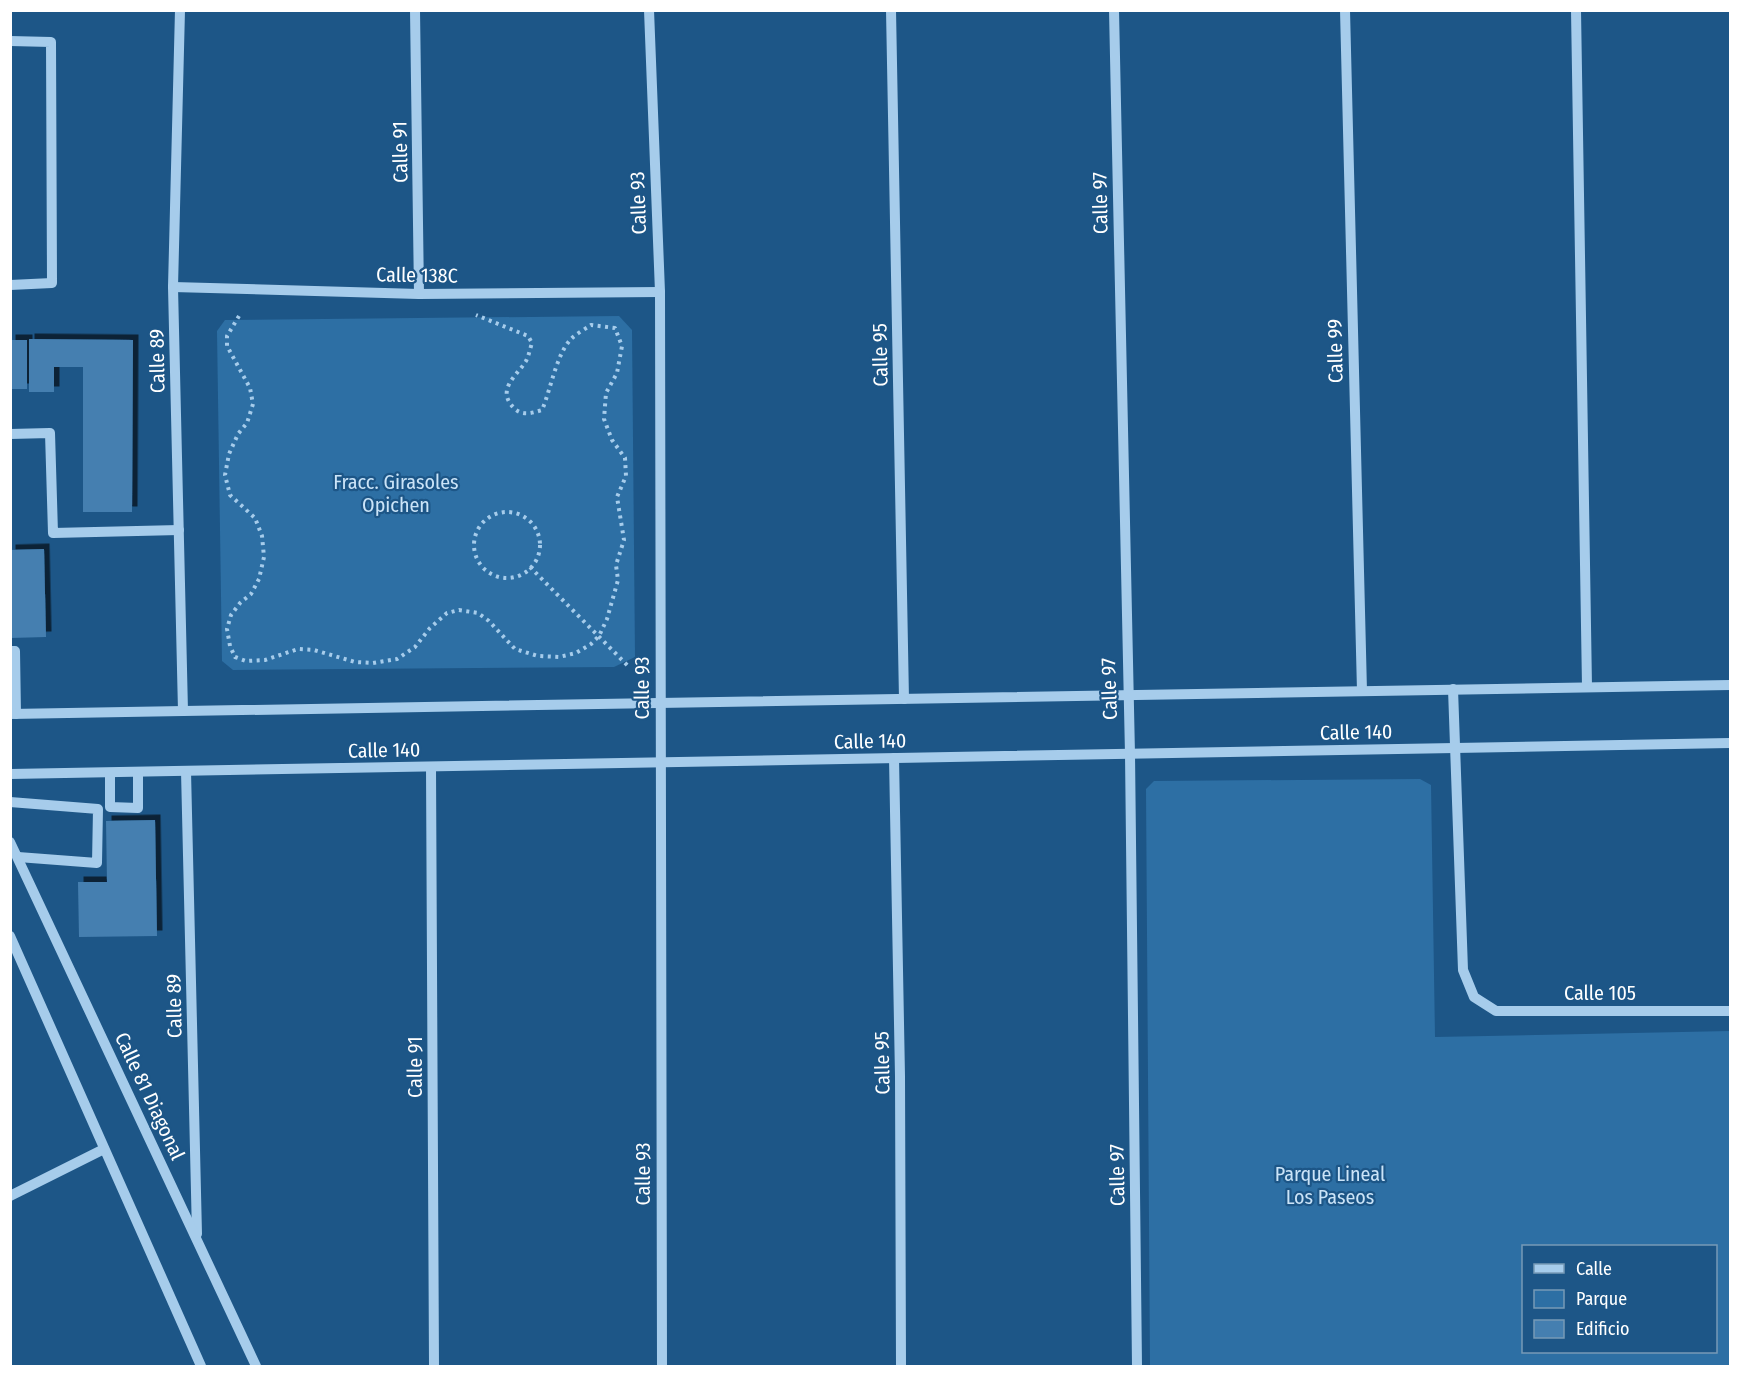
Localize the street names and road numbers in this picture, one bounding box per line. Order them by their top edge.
street label: Calle 91 [387,121,413,183]
street label: Calle 93 [625,171,651,235]
street label: Calle 97 [1087,172,1113,234]
street label: Calle 138C [376,262,458,288]
street label: Calle 99 [1322,319,1348,383]
street label: Calle 95 [867,323,893,387]
street label: Calle 89 [144,329,170,393]
street label: Calle 93 [630,657,654,719]
street label: Calle 97 [1096,658,1122,720]
street label: Calle 140 [1320,719,1392,745]
street label: Calle 140 [834,728,906,754]
street label: Calle 140 [348,737,420,763]
street label: Calle 89 [161,974,187,1038]
street label: Calle 105 [1564,981,1636,1005]
street label: Calle 81 Diagonal [110,1028,190,1164]
street label: Calle 95 [869,1031,895,1095]
street label: Calle 91 [403,1036,427,1098]
street label: Calle 93 [631,1143,655,1205]
street label: Calle 97 [1104,1144,1130,1206]

